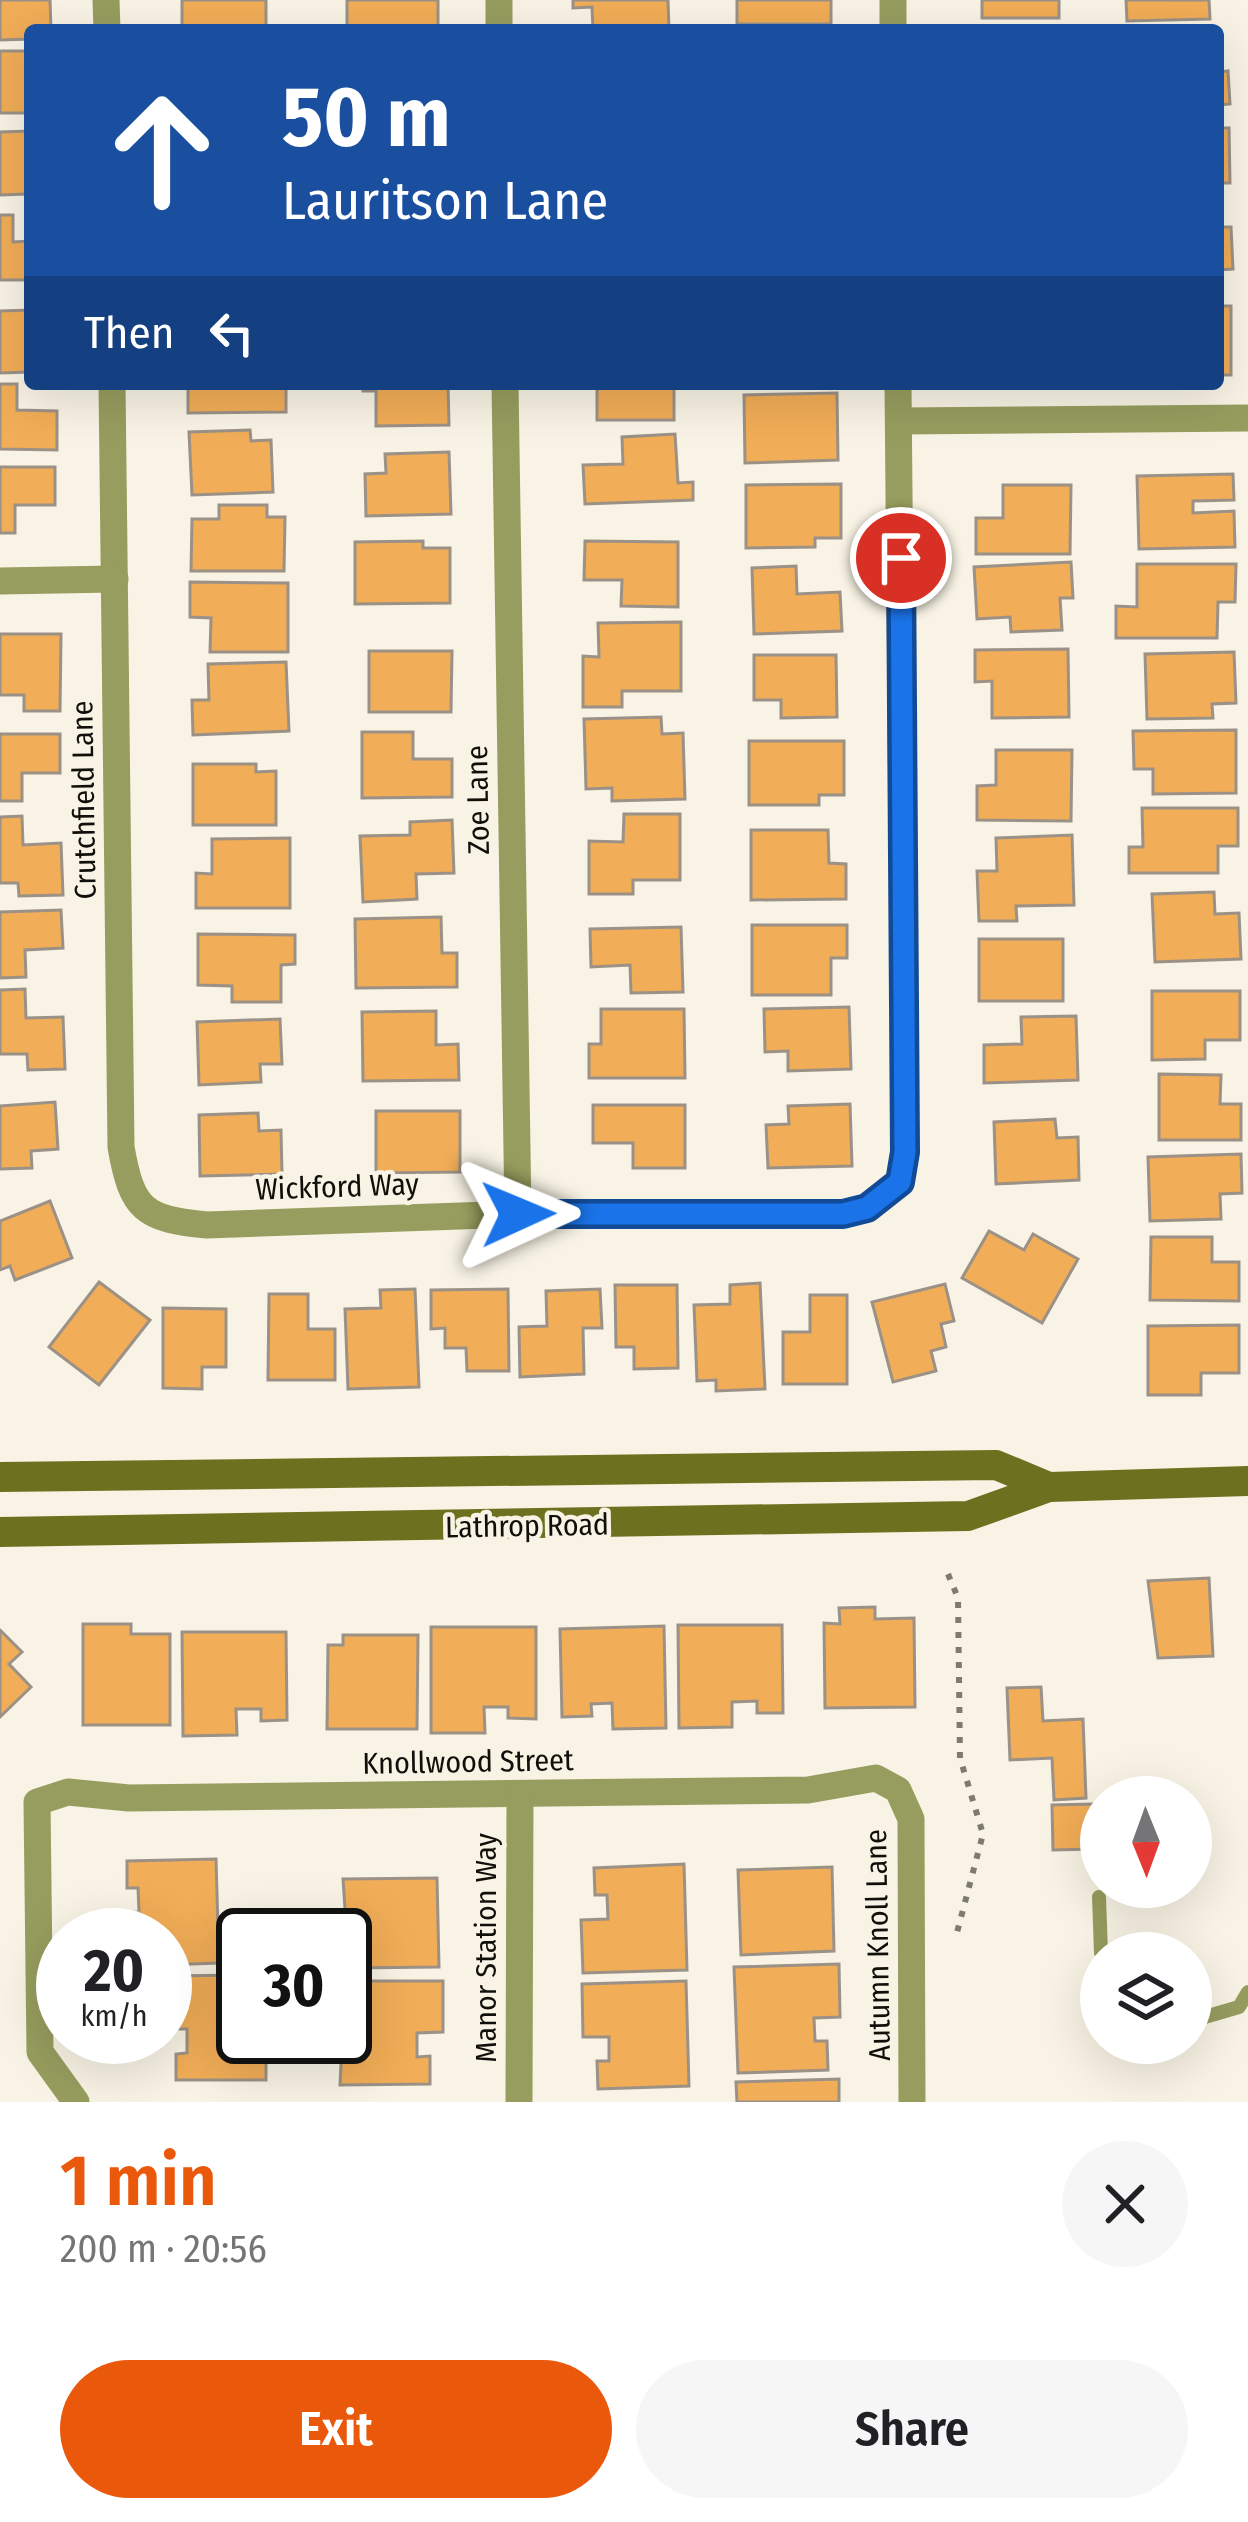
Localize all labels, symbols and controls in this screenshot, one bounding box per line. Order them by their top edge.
text: 50 m [282,67,451,168]
icon: ahead [84,72,240,228]
text: Lauritson Lane [282,169,608,233]
icon: left [199,300,265,366]
text: Then [84,306,175,360]
pin [850,507,952,609]
icon: arrive [868,525,934,591]
street label: Crutchfield Lane [64,700,104,900]
street label: Zoe Lane [459,745,497,855]
position arrow [455,1151,581,1277]
street label: Wickford Way [255,1166,420,1208]
street label: Lathrop Road [445,1507,609,1545]
street label: Knollwood Street [362,1742,574,1782]
north arrow [1080,1776,1212,1908]
map controls [1080,1776,1212,2064]
street label: Autumn Knoll Lane [858,1829,898,2061]
street label: Manor Station Way [468,1833,504,2063]
speed limit sign: 30 [216,1908,372,2064]
button: layers [1080,1932,1212,2064]
text: 20 [84,1935,144,2007]
text: km/h [81,1998,147,2034]
text: 1 min [60,2138,217,2224]
button: close [1062,2141,1188,2267]
text: 200 m · 20:56 [60,2226,267,2272]
button: Exit [60,2360,612,2498]
button: Share [636,2360,1188,2498]

